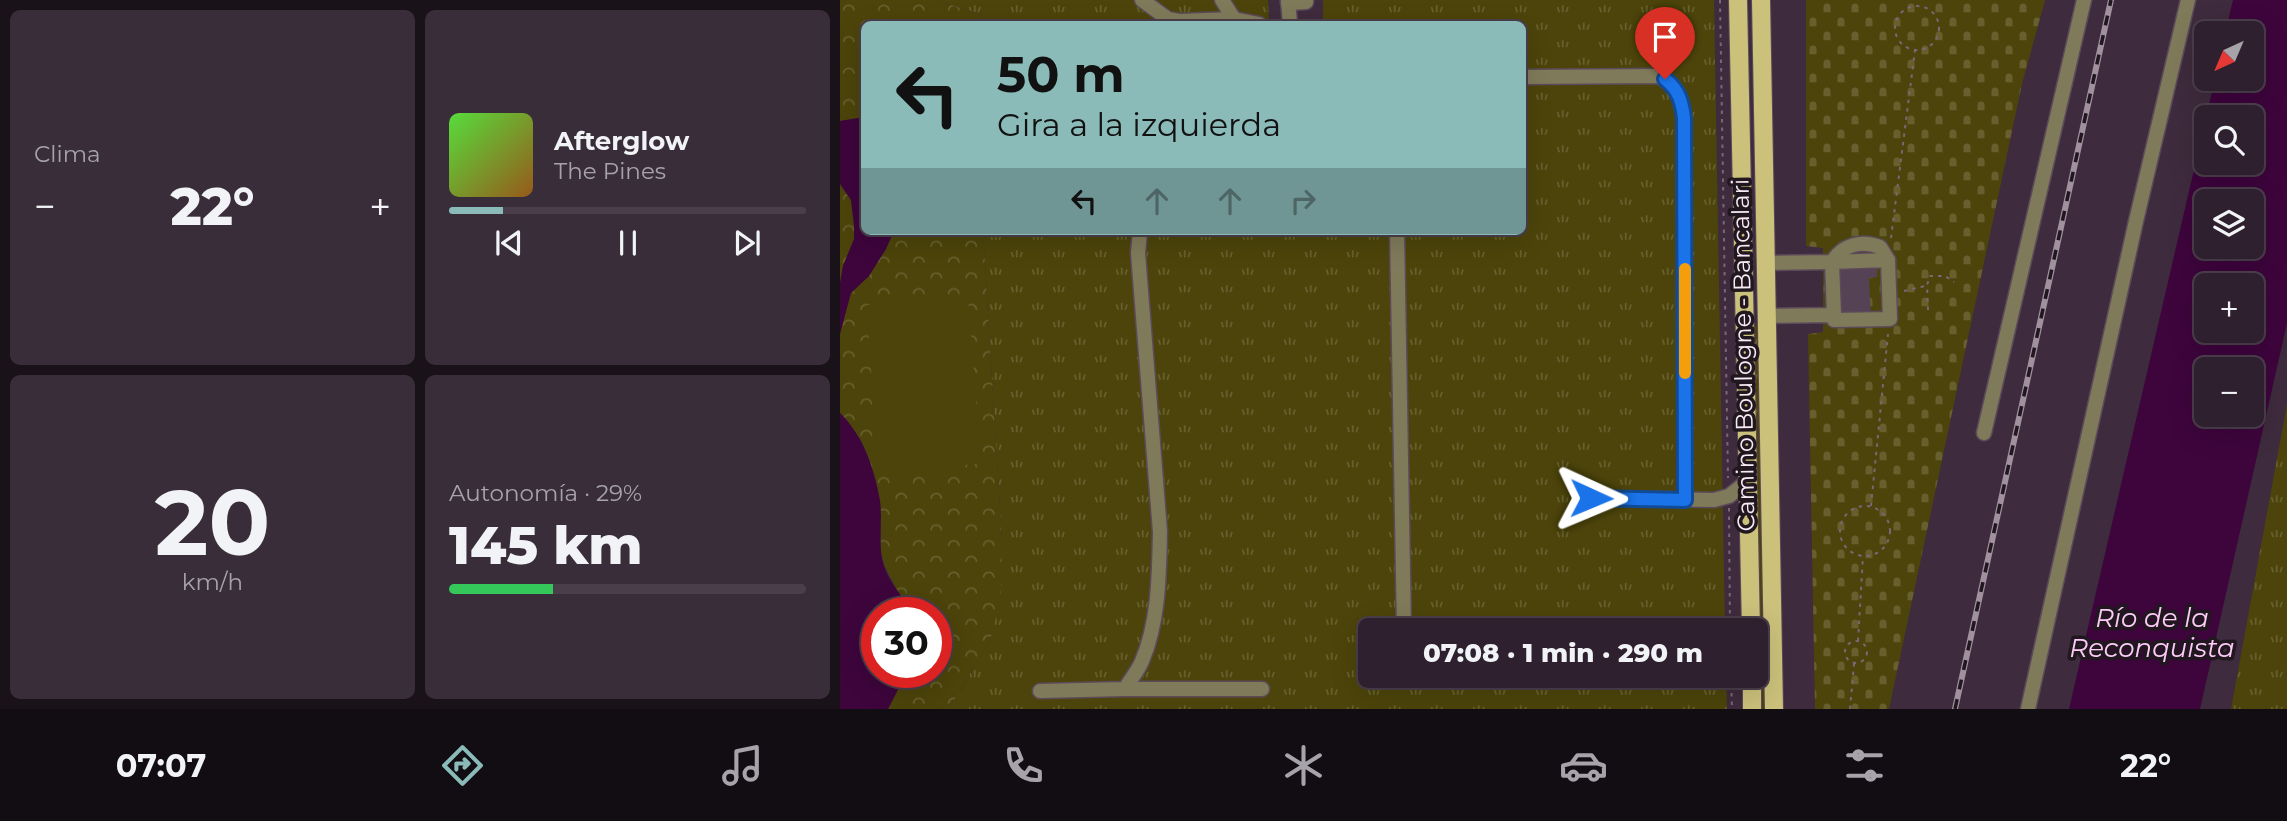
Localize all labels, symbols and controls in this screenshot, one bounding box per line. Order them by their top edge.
pin [1635,7,1695,79]
icon: arrive [1646,18,1684,56]
north arrow [2194,21,2264,91]
map controls [2194,21,2264,427]
text: 50 m [997,45,1125,104]
icon: left [882,49,973,140]
text: Gira a la izquierda [997,105,1281,144]
button: search [2194,105,2264,175]
text: Afterglow [554,125,689,157]
text: Clima [34,140,101,168]
text: The Pines [554,157,666,185]
text: 22° [171,175,254,238]
street label: Camino Boulogne - Bancalari [1725,178,1761,532]
icon: left [1065,182,1103,220]
icon: ahead [1138,182,1176,220]
icon: ahead [1211,182,1249,220]
icon: right [1284,182,1322,220]
text: − [34,183,56,230]
text: + [369,183,391,230]
button: layers [2194,189,2264,259]
icon: previous [490,224,528,262]
icon: pause [609,224,647,262]
icon: next [728,224,766,262]
button: + [2194,273,2264,343]
button: − [2194,357,2264,427]
position arrow [1554,461,1628,535]
text: 20 [155,467,270,578]
text: Autonomía · 29% [449,479,642,507]
text: 145 km [449,514,643,577]
text: km/h [182,568,243,596]
speed limit sign: 30 [861,597,952,688]
water label: Río de la Reconquista [2069,602,2235,664]
text: 07:08 · 1 min · 290 m [1423,637,1703,669]
icon: directions [438,741,487,790]
icon: music [718,741,767,790]
icon: phone [999,741,1048,790]
icon: climate [1279,741,1328,790]
icon: car [1559,741,1608,790]
icon: filters [1840,741,1889,790]
text: 07:07 [116,746,206,785]
text: 22° [2120,746,2171,785]

